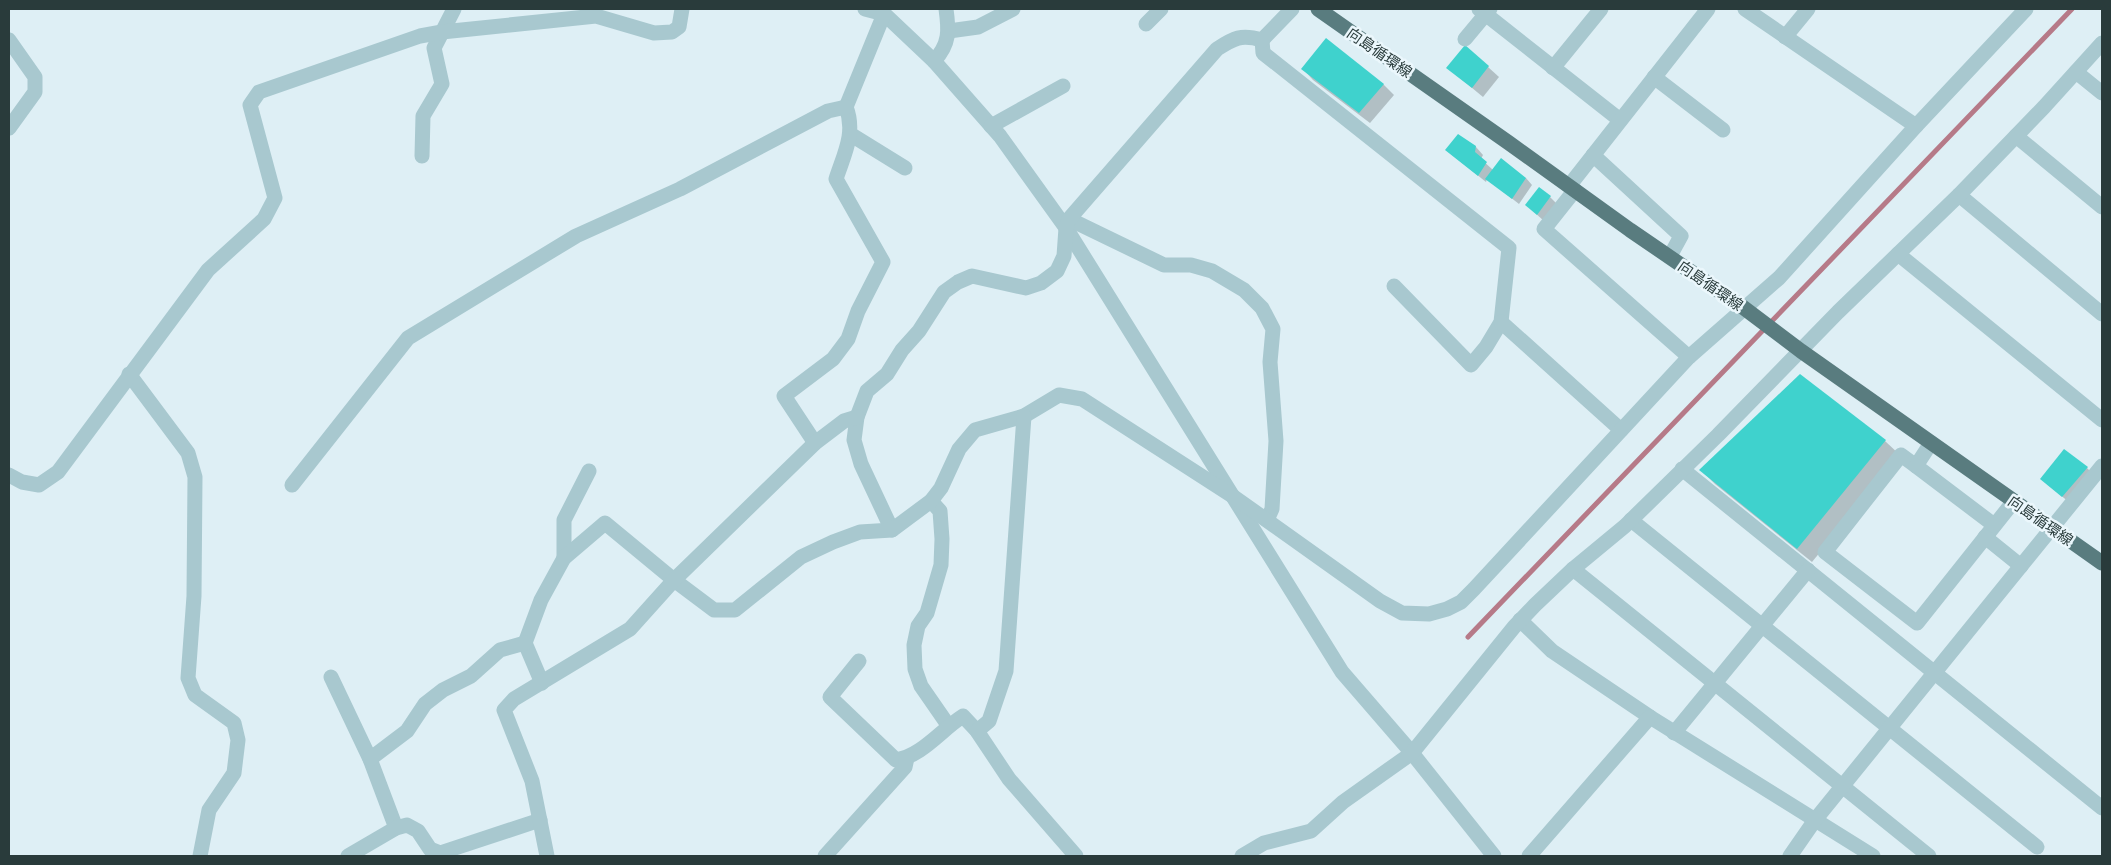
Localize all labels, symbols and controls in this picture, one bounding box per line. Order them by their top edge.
street label: 向島循環線 [1344,23,1416,81]
street label: 向島循環線 [1675,256,1747,314]
street label: 向島循環線 [2005,491,2077,549]

